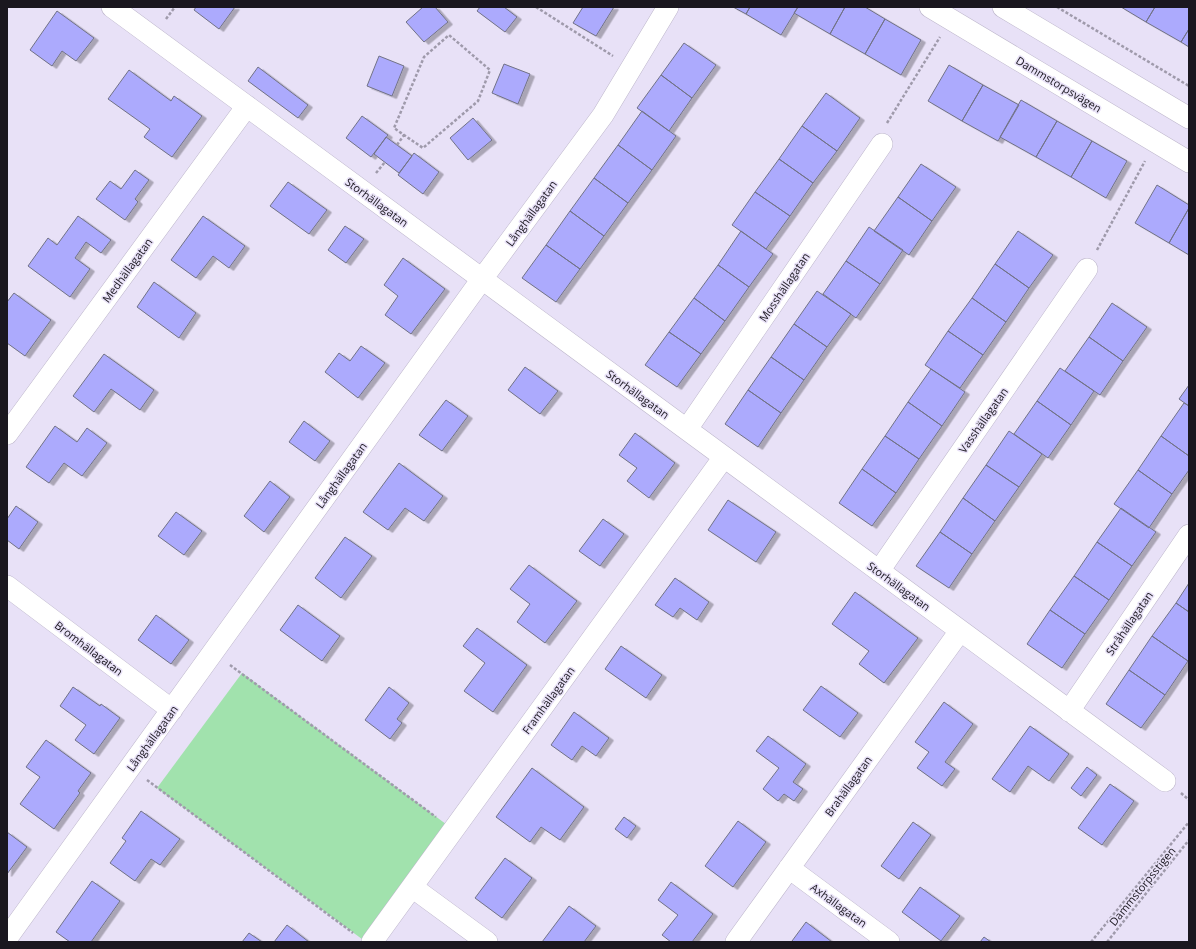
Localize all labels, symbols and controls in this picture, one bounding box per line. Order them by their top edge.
street label: Dammstorpsvägen [1013,53,1105,115]
street label: Storhällagatan [342,174,412,230]
street label: Långhällagatan [502,177,560,249]
street label: Medhällagatan [99,235,155,305]
street label: Mosshällagatan [755,249,813,325]
street label: Storhällagatan [603,366,673,422]
street label: Vasshällagatan [955,384,1011,456]
street label: Långhällagatan [312,439,370,511]
street label: Storhällagatan [864,558,934,614]
street label: Stråhällagatan [1102,588,1156,658]
street label: Bromhällagatan [52,617,126,679]
street label: Framhällagatan [518,663,578,737]
street label: Långhällagatan [123,702,181,774]
street label: Brahällagatan [821,753,875,819]
street label: Dammstorpsstigen [1105,843,1179,929]
street label: Axhällagatan [808,880,870,930]

